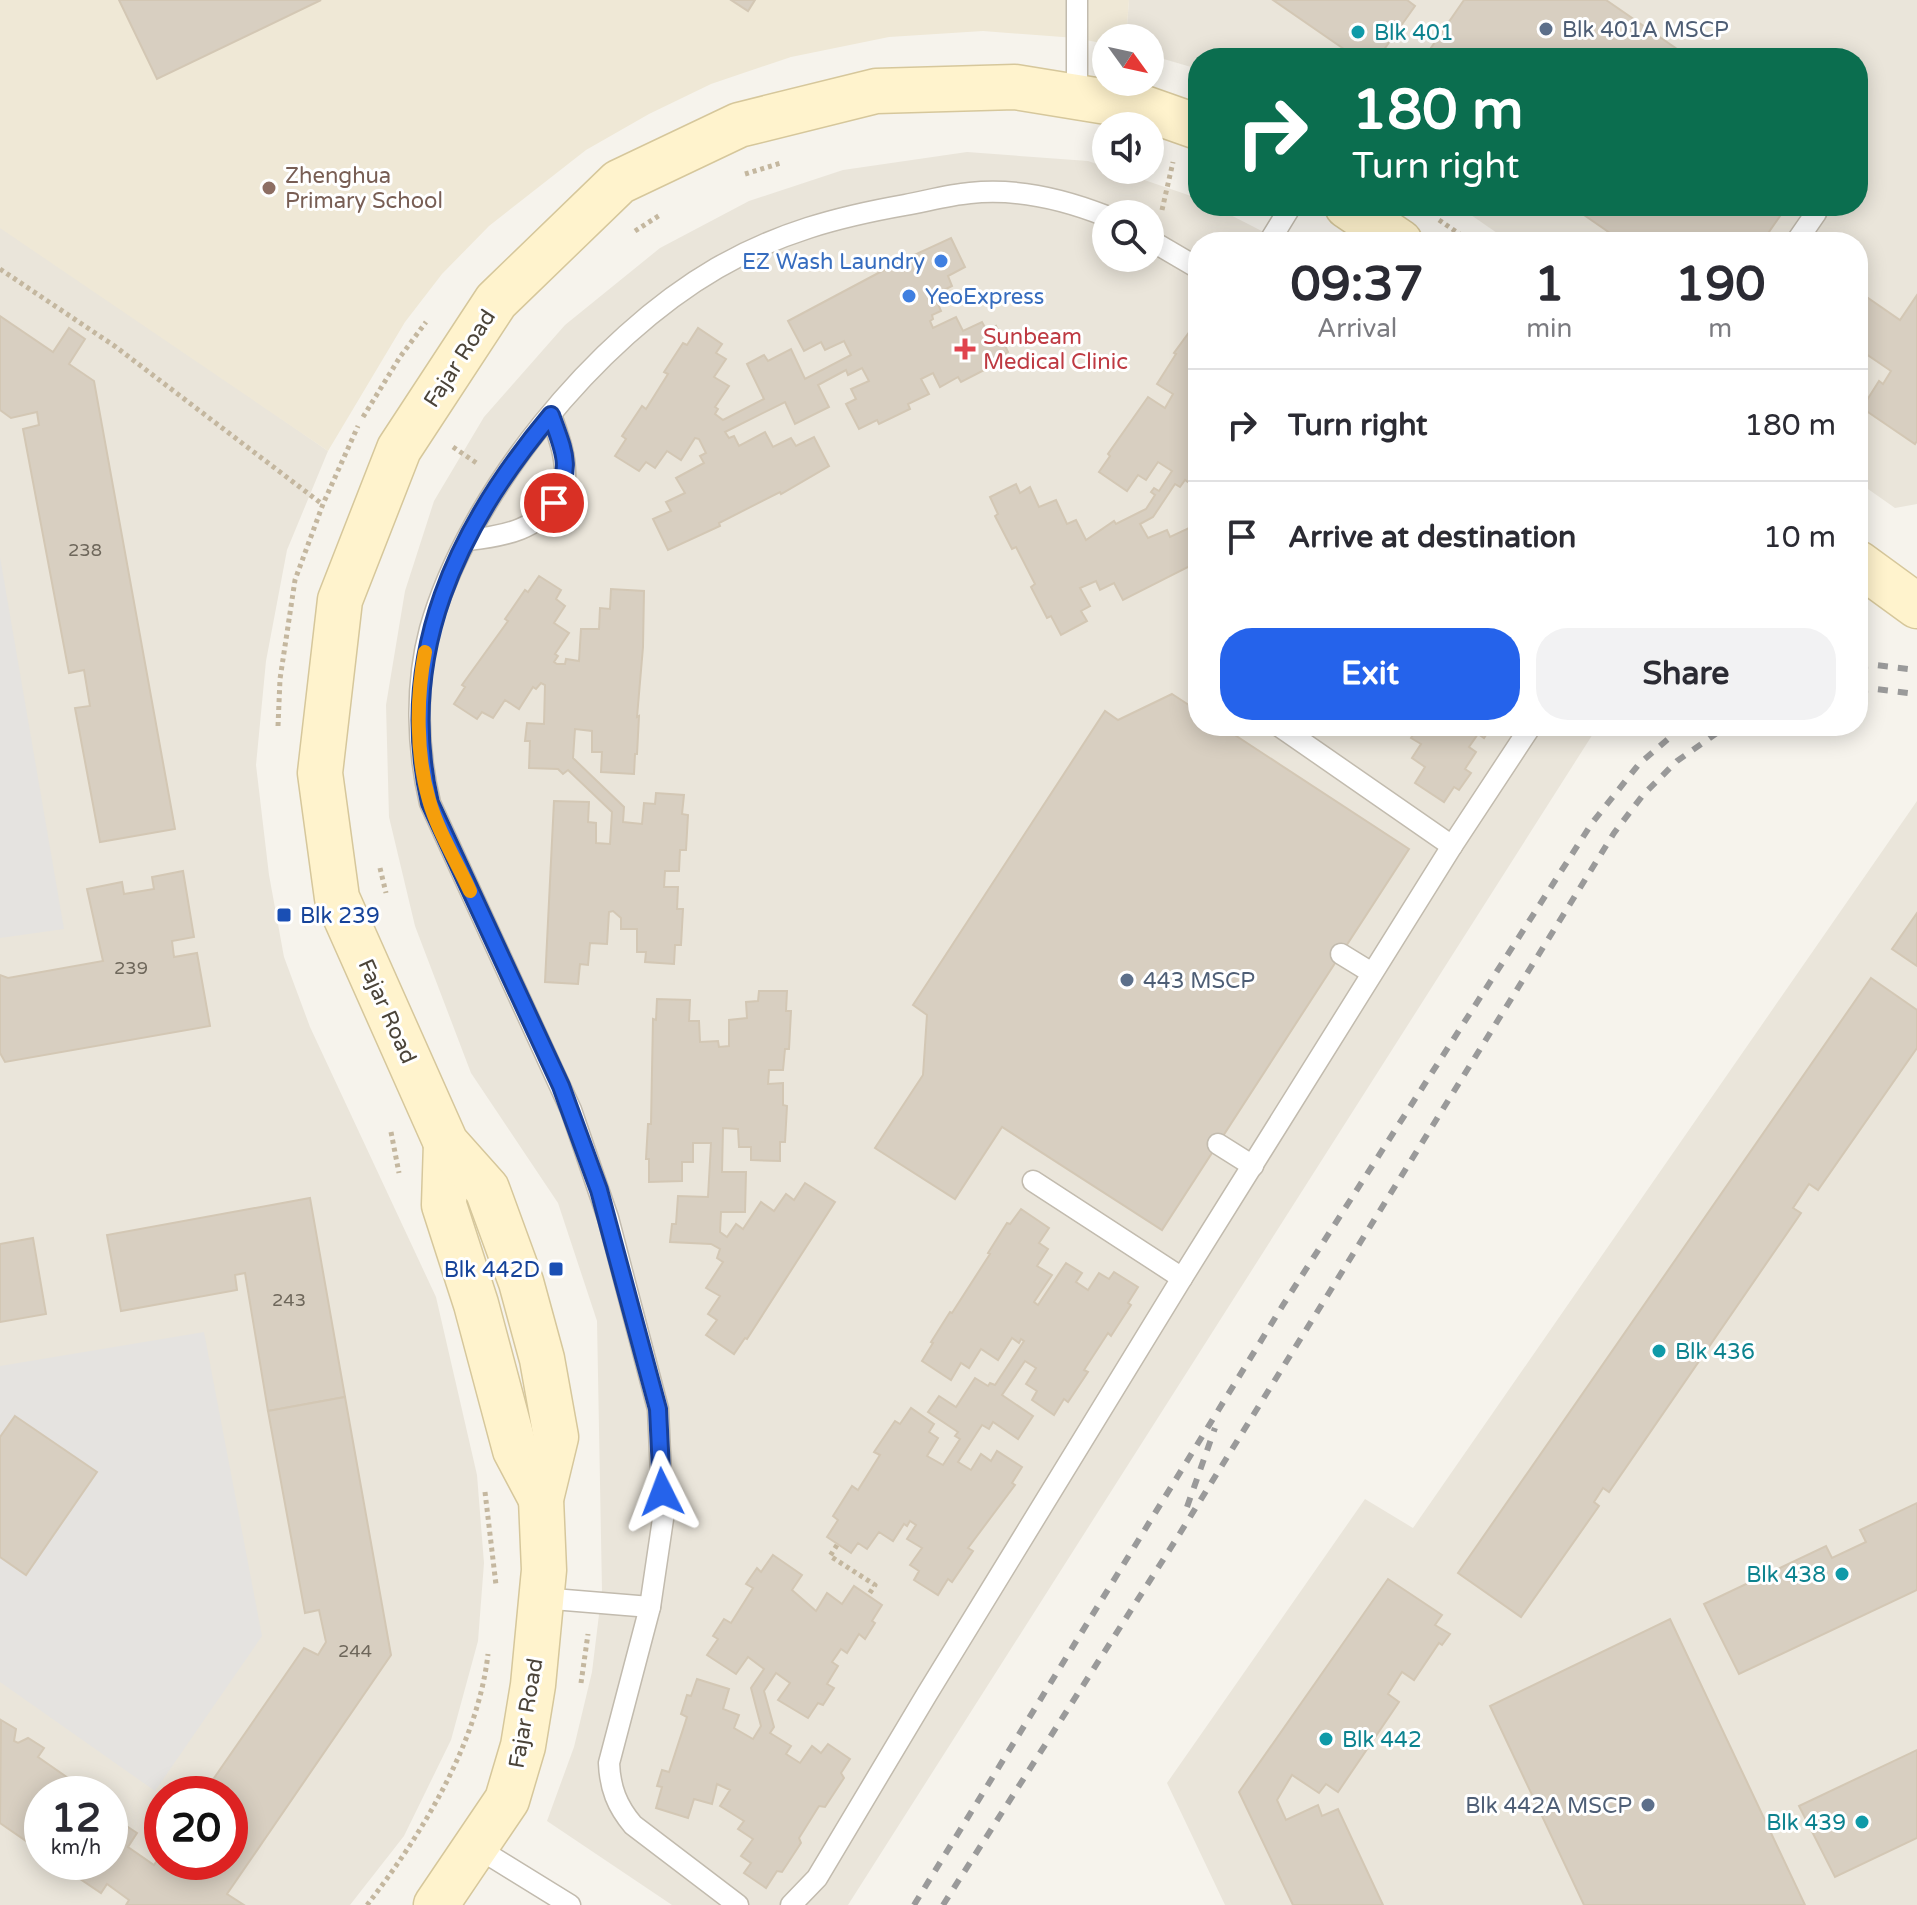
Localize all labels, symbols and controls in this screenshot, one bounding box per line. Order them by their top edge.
place label: Blk 401A MSCP [1562,17,1729,43]
place label: Blk 401 [1374,20,1454,46]
marker: Blk 401A MSCP [1537,20,1555,38]
marker: Blk 401 [1349,23,1367,41]
north arrow [1092,24,1164,96]
map controls [1092,24,1164,272]
text: 180 m [1352,77,1523,144]
icon: right [1220,80,1324,184]
button: sound [1092,112,1164,184]
text: Turn right [1352,145,1519,188]
place label: Zhenghua Primary School [285,163,443,214]
marker: Zhenghua Primary School [260,179,278,197]
button: search [1092,200,1164,272]
place label: EZ Wash Laundry [742,249,925,275]
marker: EZ Wash Laundry [932,252,950,270]
text: 09:37 [1291,256,1424,314]
text: 1 [1534,256,1564,314]
text: 190 [1675,256,1765,314]
place label: YeoExpress [925,284,1044,310]
marker: YeoExpress [900,287,918,305]
street label: Fajar Road [419,305,501,412]
text: Arrival [1317,313,1397,344]
text: min [1526,313,1572,344]
text: m [1708,313,1732,344]
place label: Sunbeam Medical Clinic [983,324,1128,375]
marker: Sunbeam Medical Clinic [954,338,976,360]
icon: right [1220,403,1264,447]
text: Turn right [1288,407,1428,444]
text: 180 m [1744,407,1836,444]
pin [520,469,588,537]
icon: arrive [532,481,576,525]
icon: arrive [1220,515,1264,559]
text: Arrive at destination [1288,519,1576,556]
text: 10 m [1763,519,1836,556]
house number: 238 [68,539,102,561]
button: Exit [1220,628,1520,720]
button: Share [1536,628,1836,720]
place label: Blk 239 [300,903,380,929]
marker: Blk 239 [275,906,293,924]
street label: Fajar Road [353,955,422,1068]
house number: 239 [114,957,148,979]
place label: 443 MSCP [1143,968,1255,994]
marker: 443 MSCP [1118,971,1136,989]
place label: Blk 442D [444,1257,540,1283]
marker: Blk 442D [547,1260,565,1278]
house number: 243 [272,1289,306,1311]
place label: Blk 436 [1675,1339,1755,1365]
marker: Blk 436 [1650,1342,1668,1360]
position arrow [620,1450,704,1534]
place label: Blk 438 [1746,1562,1826,1588]
marker: Blk 438 [1833,1565,1851,1583]
house number: 244 [338,1640,372,1662]
street label: Fajar Road [504,1656,548,1770]
place label: Blk 442 [1342,1727,1422,1753]
marker: Blk 442 [1317,1730,1335,1748]
speed limit sign: 20 [144,1776,248,1880]
place label: Blk 442A MSCP [1465,1793,1632,1819]
text: 12 [51,1794,101,1842]
marker: Blk 442A MSCP [1639,1796,1657,1814]
place label: Blk 439 [1766,1810,1846,1836]
marker: Blk 439 [1853,1813,1871,1831]
text: km/h [51,1836,101,1860]

